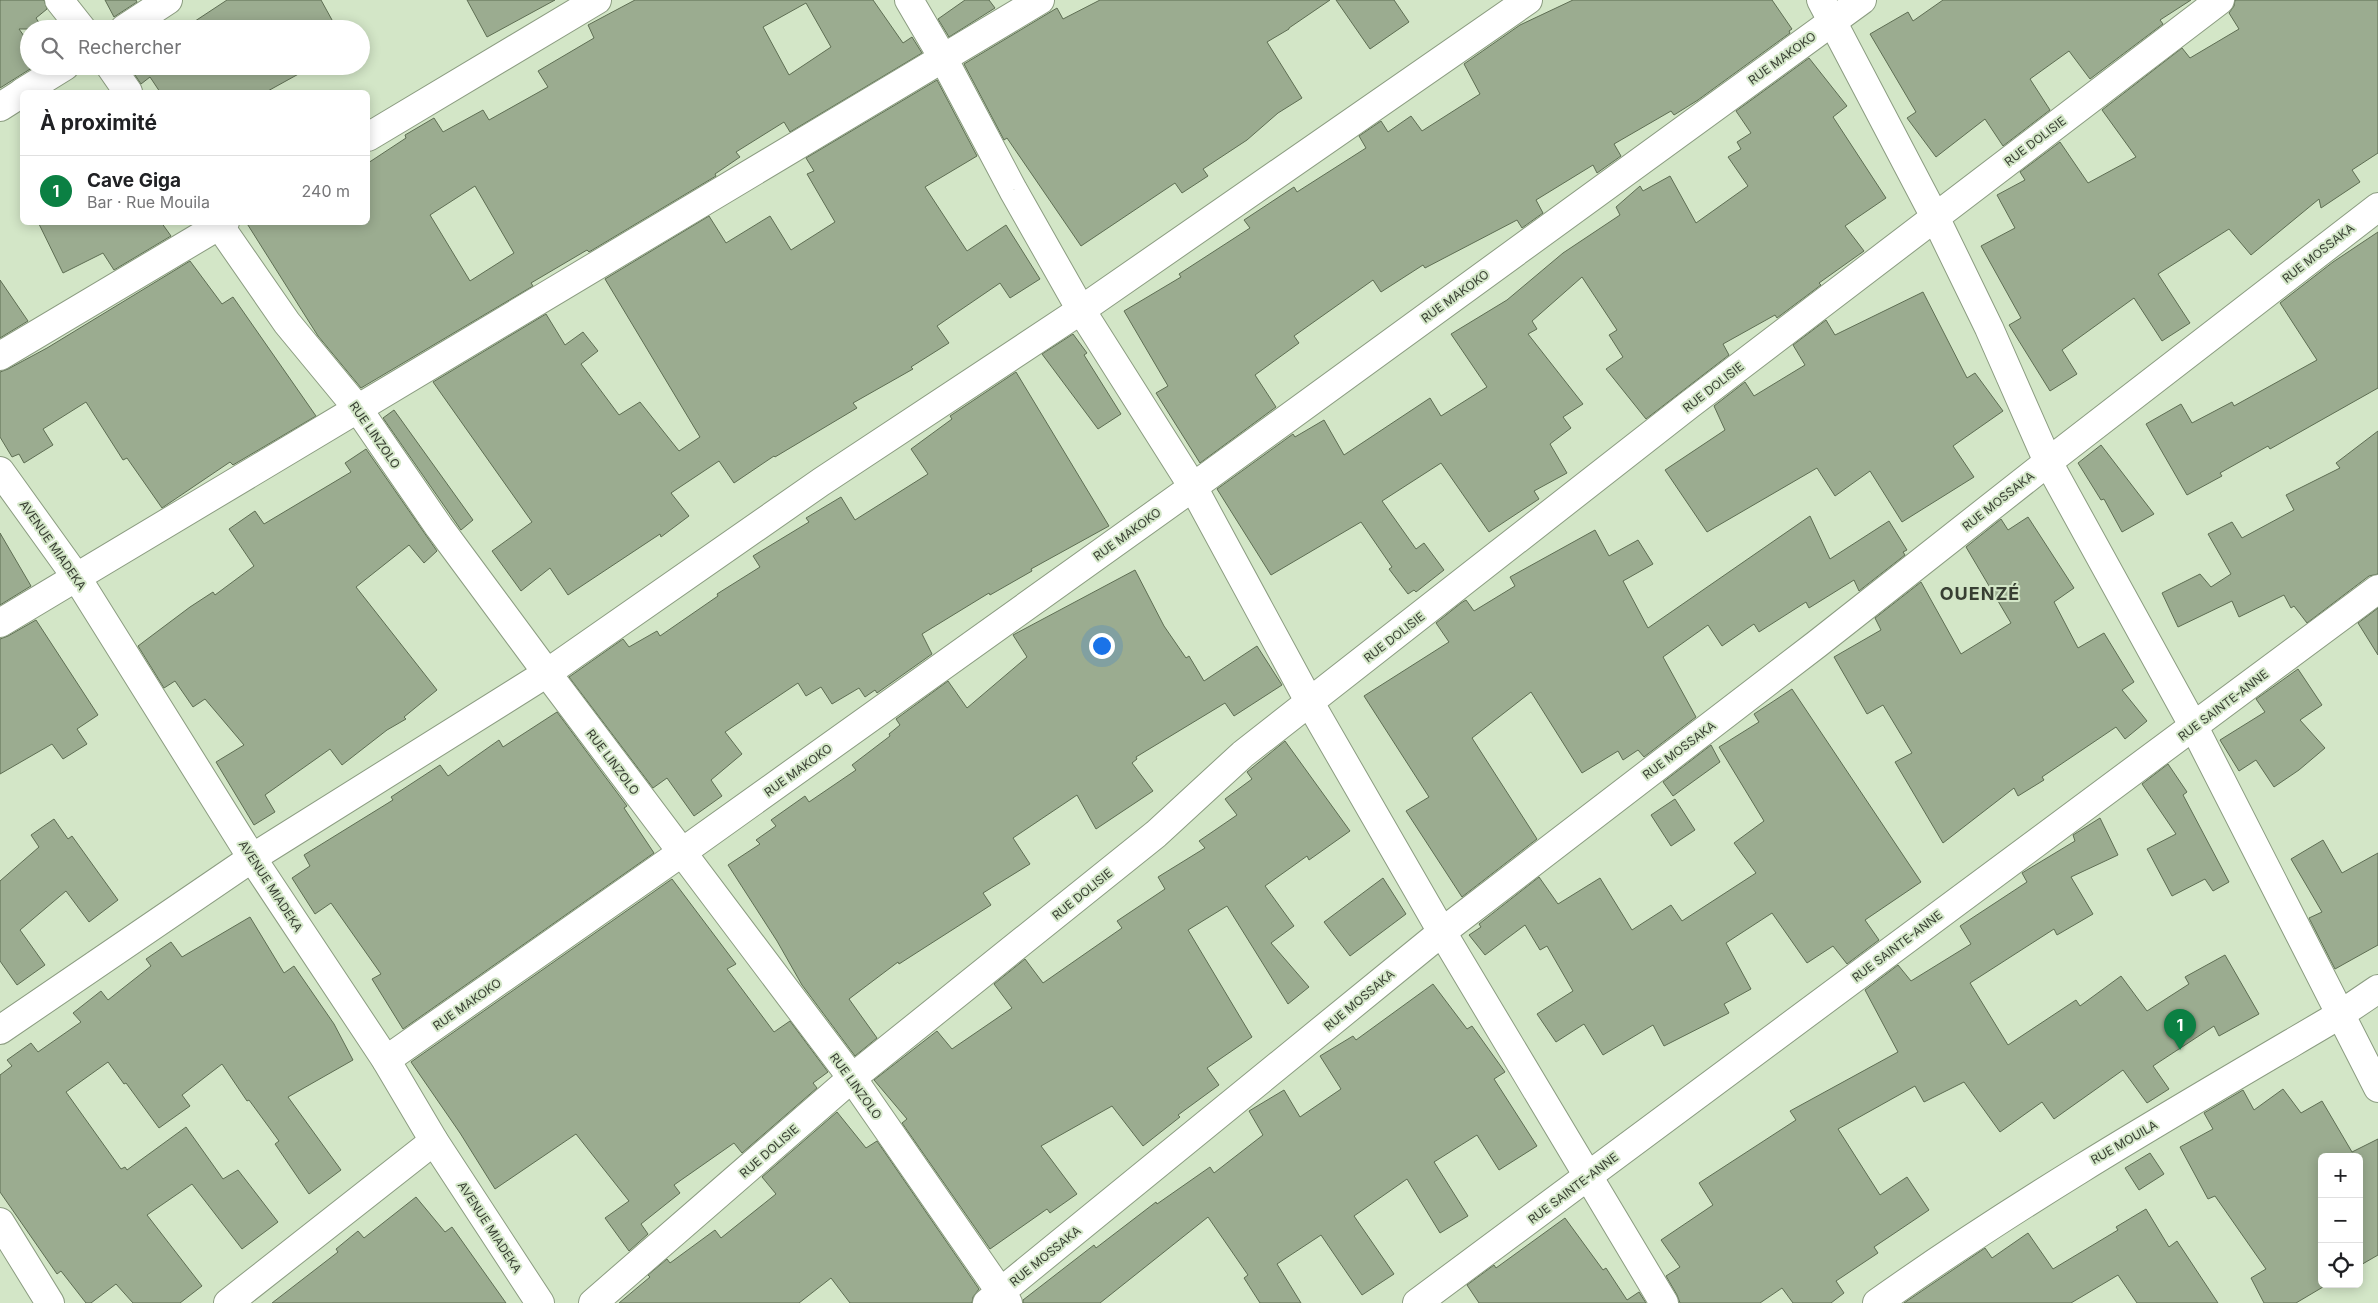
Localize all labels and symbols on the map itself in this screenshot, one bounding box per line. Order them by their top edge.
street label: RUE MAKOKO [1745,28,1819,88]
street label: RUE DOLISIE [2001,113,2069,169]
street label: RUE MOSSAKA [2279,220,2357,286]
street label: RUE MAKOKO [1418,266,1492,326]
street label: RUE DOLISIE [1680,359,1746,415]
street label: RUE LINZOLO [346,399,404,471]
street label: RUE MOSSAKA [1959,468,2037,534]
street label: AVENUE MIADEKA [16,497,90,593]
street label: RUE MAKOKO [1090,504,1164,564]
district label: OUENZÉ [1940,583,2020,604]
street label: RUE DOLISIE [1361,609,1427,665]
your location [1089,633,1115,659]
street label: RUE SAINTE-ANNE [2175,666,2271,744]
street label: RUE MOSSAKA [1640,718,1718,782]
street label: RUE LINZOLO [583,726,643,798]
street label: RUE MAKOKO [761,740,835,800]
street label: AVENUE MIADEKA [236,837,306,935]
street label: RUE DOLISIE [1049,865,1115,923]
street label: RUE SAINTE-ANNE [1849,907,1945,985]
street label: RUE MOSSAKA [1321,966,1397,1034]
street label: RUE MAKOKO [430,975,504,1033]
pin: 1 [2164,1009,2196,1050]
street label: RUE LINZOLO [827,1050,885,1122]
street label: RUE MOUILA [2088,1117,2160,1167]
street label: RUE DOLISIE [736,1121,802,1181]
street label: RUE SAINTE-ANNE [1525,1149,1621,1227]
street label: AVENUE MIADEKA [455,1178,525,1276]
street label: RUE MOSSAKA [1006,1223,1084,1289]

